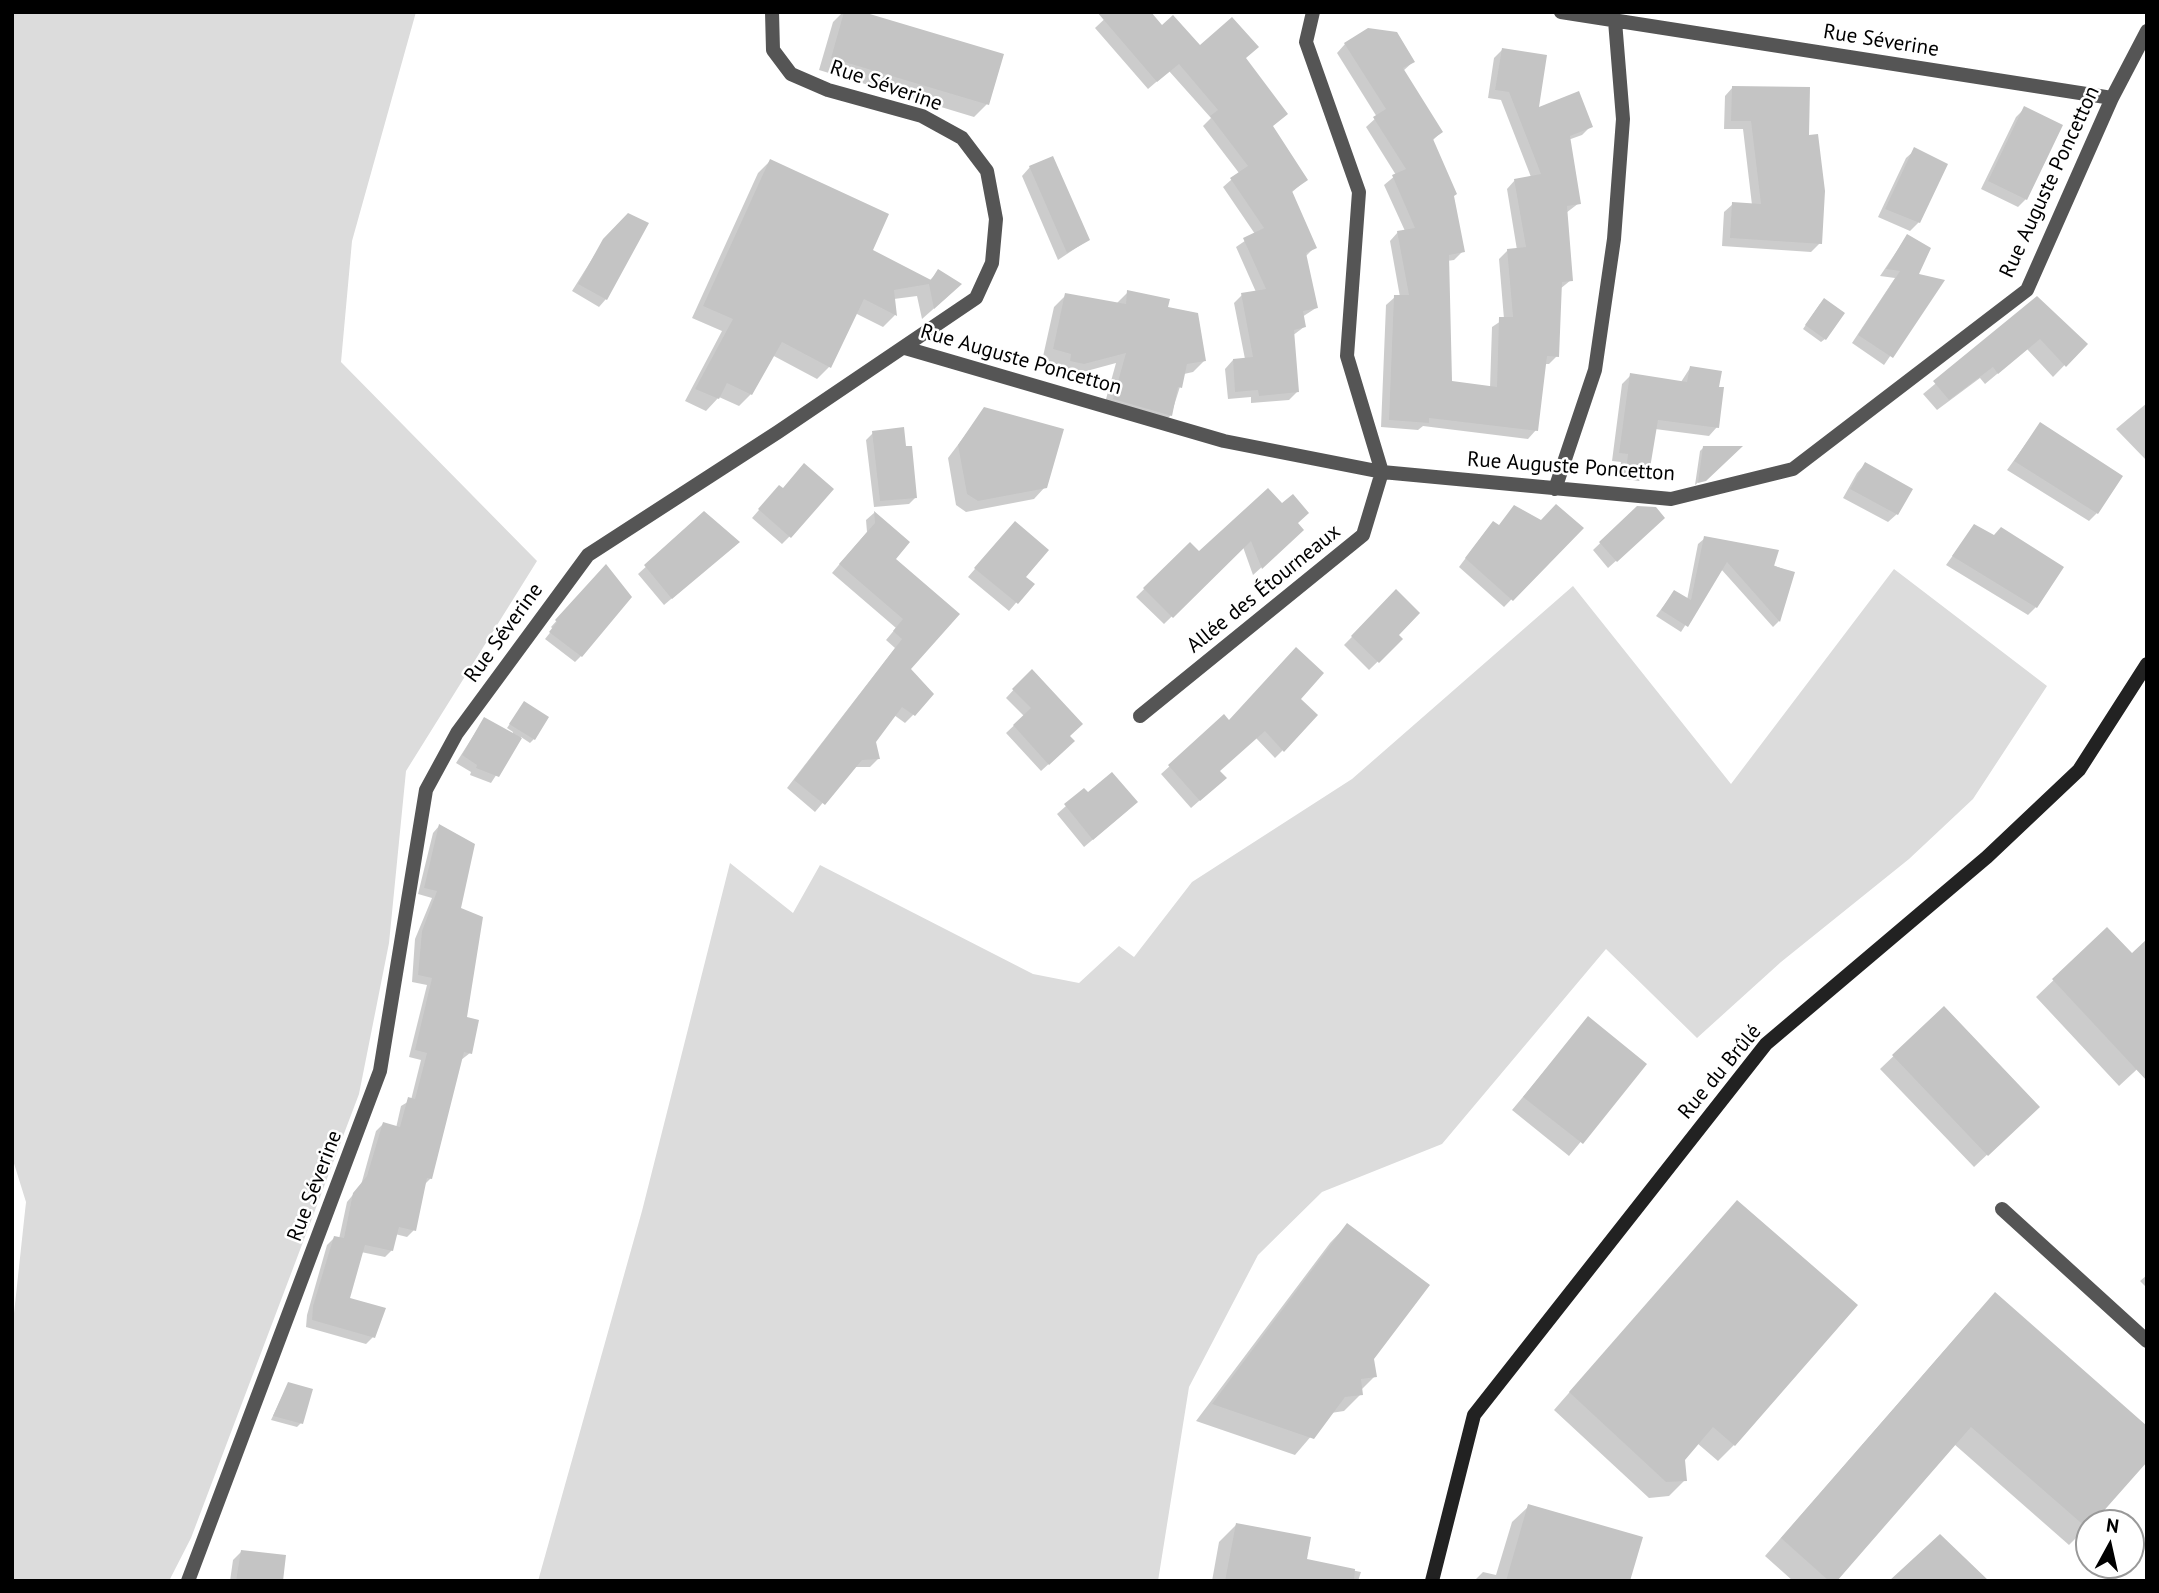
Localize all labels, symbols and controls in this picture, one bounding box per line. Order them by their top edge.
street label: Rue Séverine [1821,19,1941,63]
street label: Rue Séverine [827,55,945,117]
street label: Rue Auguste Poncetton [1995,82,2105,282]
street label: Rue Auguste Poncetton [917,319,1125,401]
street label: Rue Auguste Poncetton [1466,447,1676,487]
street label: Allée des Étourneaux [1182,519,1346,659]
street label: Rue Séverine [460,578,548,688]
street label: Rue du Brûlé [1673,1020,1767,1124]
street label: Rue Séverine [282,1127,348,1245]
north arrow [2075,1509,2145,1579]
text: N [2105,1512,2120,1538]

